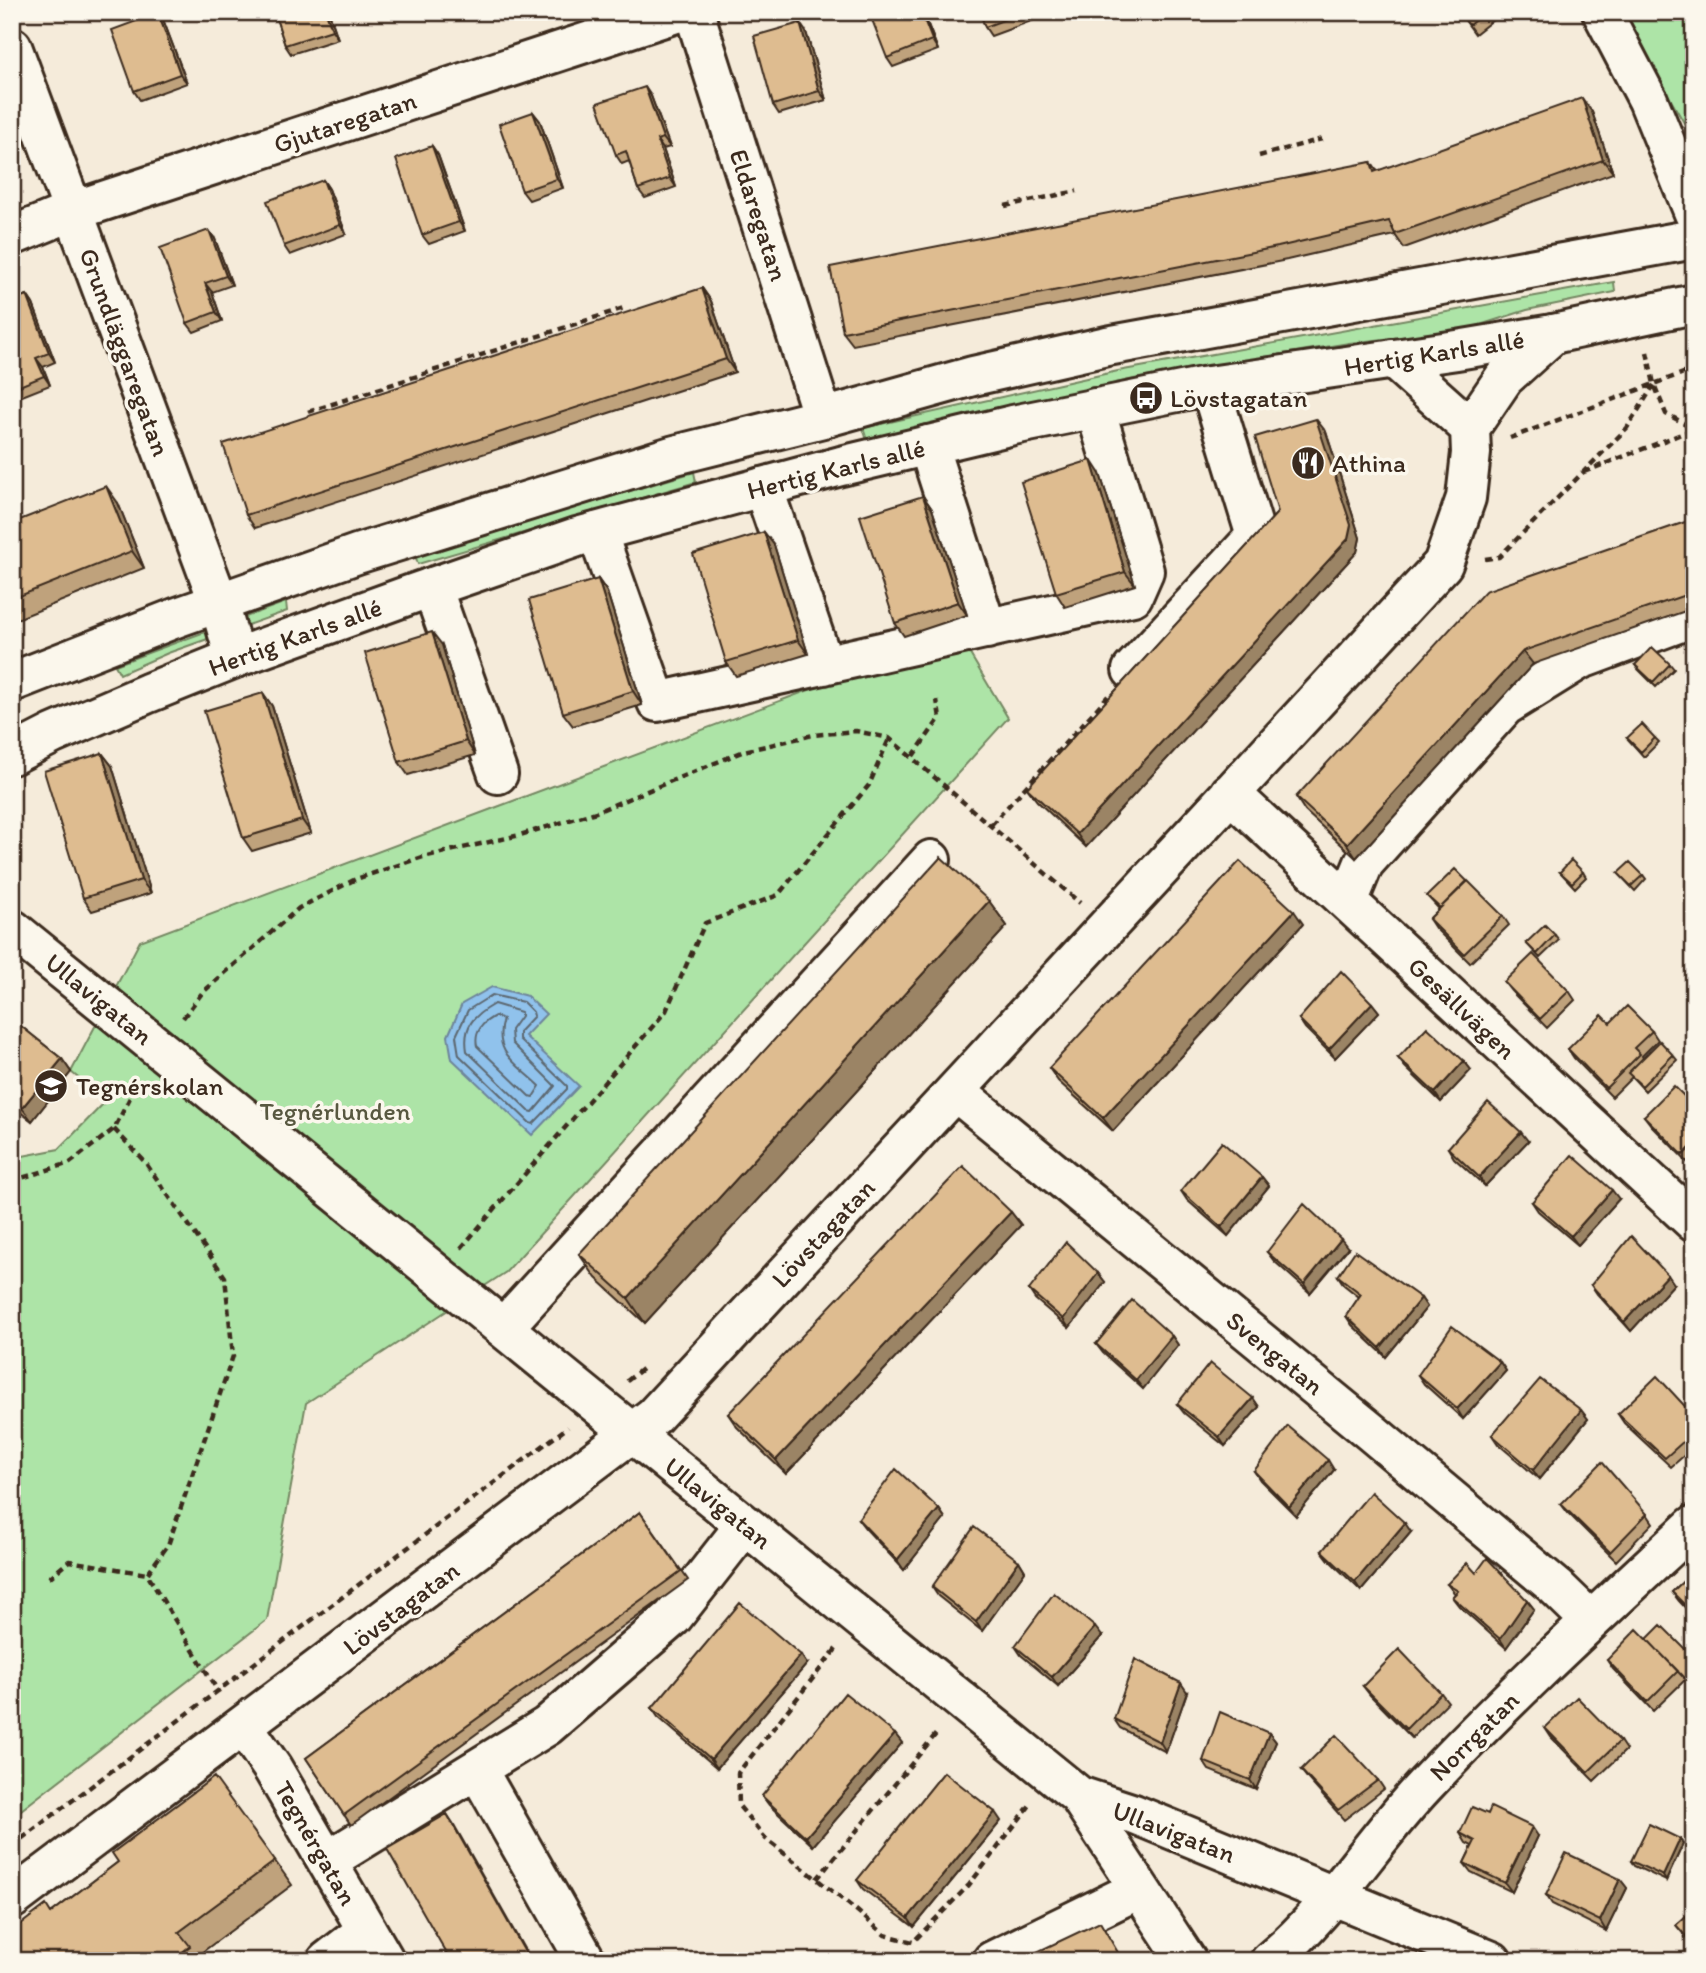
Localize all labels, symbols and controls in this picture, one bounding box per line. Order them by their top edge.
street label: Gjutaregatan [270,84,421,160]
street label: Eldaregatan [723,145,795,285]
street label: Grundläggaregatan [73,244,178,461]
street label: Hertig Karls allé [1341,323,1527,383]
bus stop icon: Lövstagatan [1127,379,1165,417]
place label: Lövstagatan [1170,382,1308,414]
street label: Hertig Karls allé [744,431,928,507]
restaurant icon: Athina [1289,444,1327,482]
place label: Athina [1332,447,1406,479]
street label: Hertig Karls allé [204,591,386,683]
street label: Ullavigatan [39,946,159,1052]
street label: Gesällvägen [1401,950,1523,1066]
school or university icon: Tegnérskolan [32,1067,70,1105]
place label: Tegnérskolan [76,1070,224,1102]
park label: Tegnérlunden [259,1095,411,1127]
street label: Lövstagatan [764,1172,882,1294]
street label: Svengatan [1220,1304,1330,1402]
street label: Ullavigatan [658,1450,778,1556]
street label: Lövstagatan [336,1554,466,1662]
street label: Norrgatan [1422,1684,1526,1788]
street label: Tegnérgatan [268,1775,365,1911]
street label: Ullavigatan [1108,1794,1240,1870]

